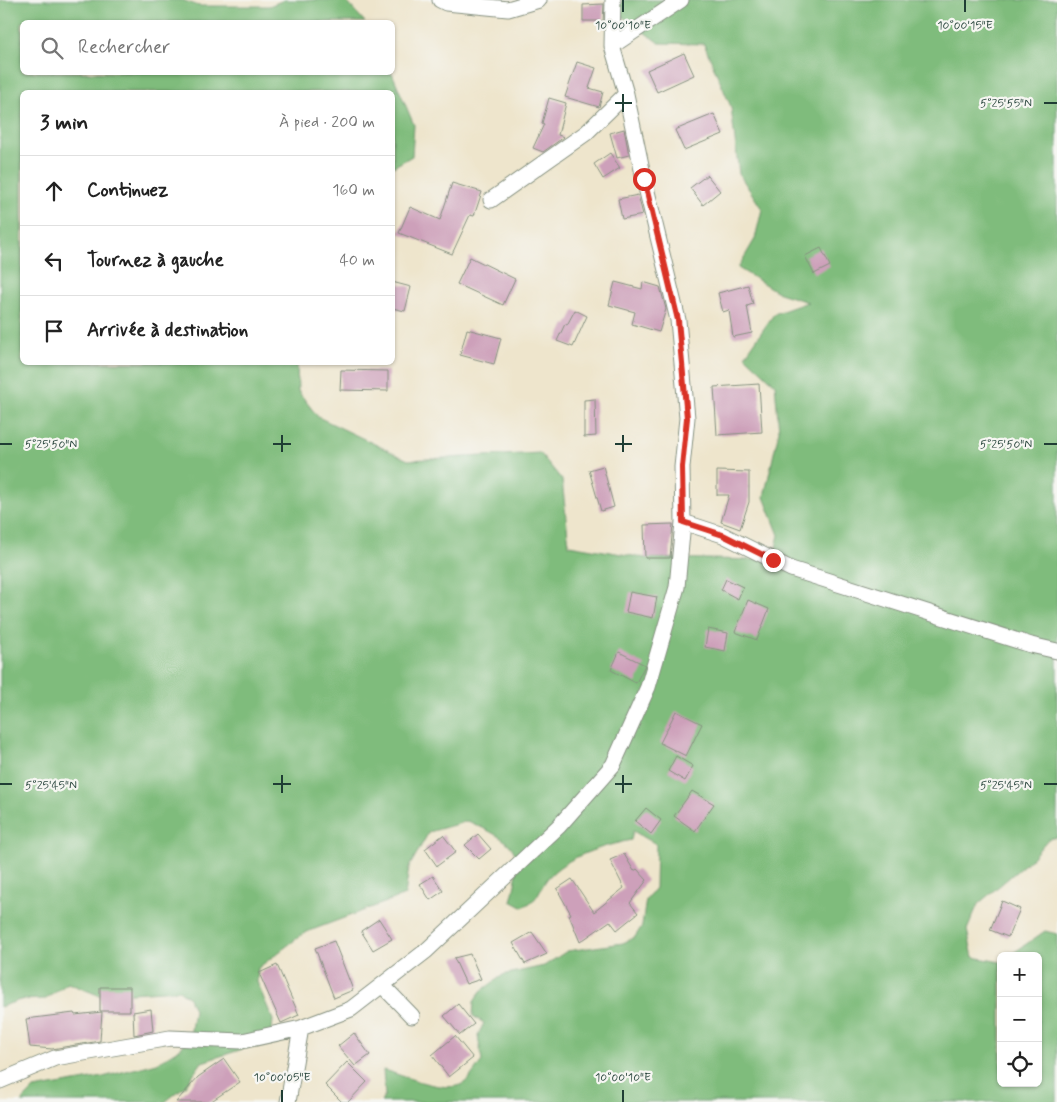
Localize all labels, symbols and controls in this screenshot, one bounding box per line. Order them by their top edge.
text: 10°00'10"E [595,18,651,34]
text: 10°00'15"E [937,18,993,34]
search box [20,20,395,75]
icon: search [38,34,66,62]
text: Rechercher [78,35,170,60]
text: 5°25'55"N [980,96,1032,112]
text: 3 min [40,109,88,137]
text: À pied · 200 m [279,112,375,133]
route start [633,168,656,191]
icon: ahead [40,177,68,205]
text: Continuez [87,178,168,203]
text: 160 m [332,180,375,201]
icon: left [40,247,68,275]
text: Tournez à gauche [87,248,224,273]
text: 40 m [339,250,375,271]
icon: arrive [40,317,68,345]
text: Arrivée à destination [87,318,248,343]
text: 5°25'50"N [25,437,77,453]
text: 5°25'50"N [980,437,1032,453]
route end [762,549,785,572]
text: 5°25'45"N [25,778,77,794]
text: 5°25'45"N [980,778,1032,794]
map controls [997,952,1042,1087]
button: + [997,952,1042,997]
button: − [997,997,1042,1042]
button: locate [997,1042,1042,1087]
text: 10°00'05"E [254,1070,310,1086]
text: 10°00'10"E [595,1070,651,1086]

